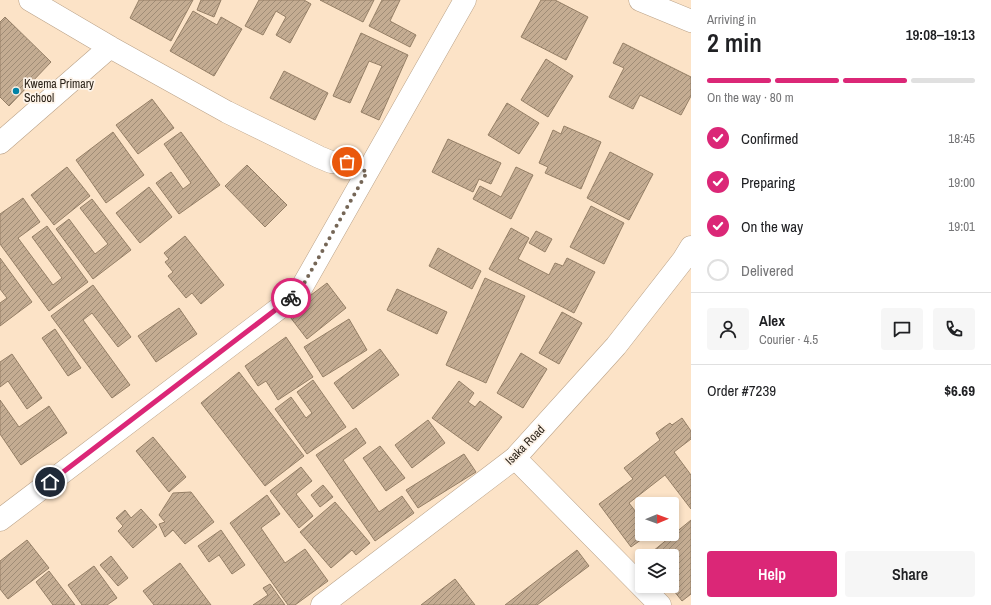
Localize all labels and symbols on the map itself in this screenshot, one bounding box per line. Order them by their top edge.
place label: Kwema Primary School [24,76,94,106]
marker: Kwema Primary School [11,86,21,96]
pin [330,145,364,179]
courier [271,278,311,318]
street label: Isaka Road [502,422,548,468]
pin [33,465,67,499]
north arrow [635,497,679,541]

